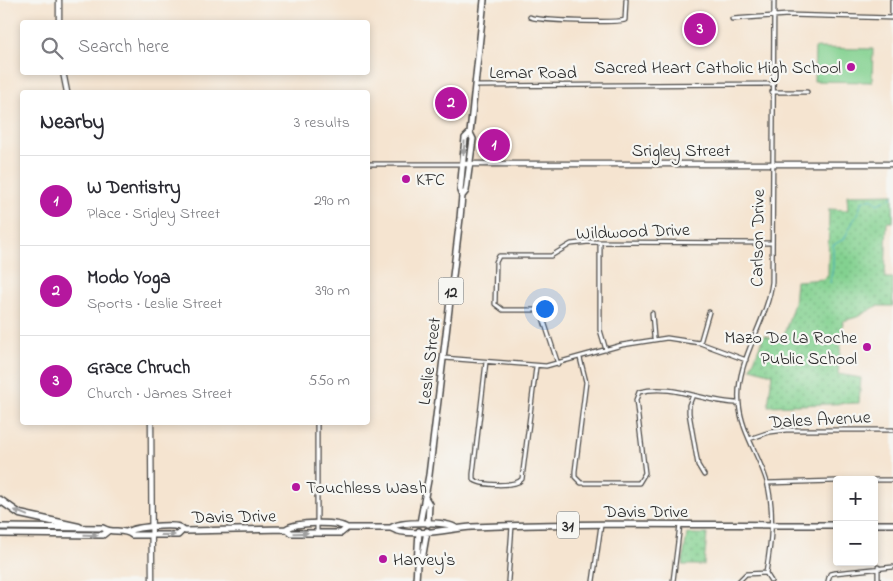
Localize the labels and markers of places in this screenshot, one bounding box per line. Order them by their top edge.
pin: 3 [684,10,716,48]
place label: Sacred Heart Catholic High School [594,56,841,83]
marker: Sacred Heart Catholic High School [845,61,857,73]
pin: 2 [435,84,467,122]
pin: 1 [478,126,510,164]
place label: KFC [416,168,445,194]
marker: KFC [400,173,412,185]
place label: Mazo De La Roche Public School [724,326,858,373]
marker: Mazo De La Roche Public School [861,341,873,353]
place label: Touchless Wash [306,476,427,502]
marker: Touchless Wash [290,481,302,493]
place label: Harvey's [393,548,455,574]
marker: Harvey's [377,553,389,565]

